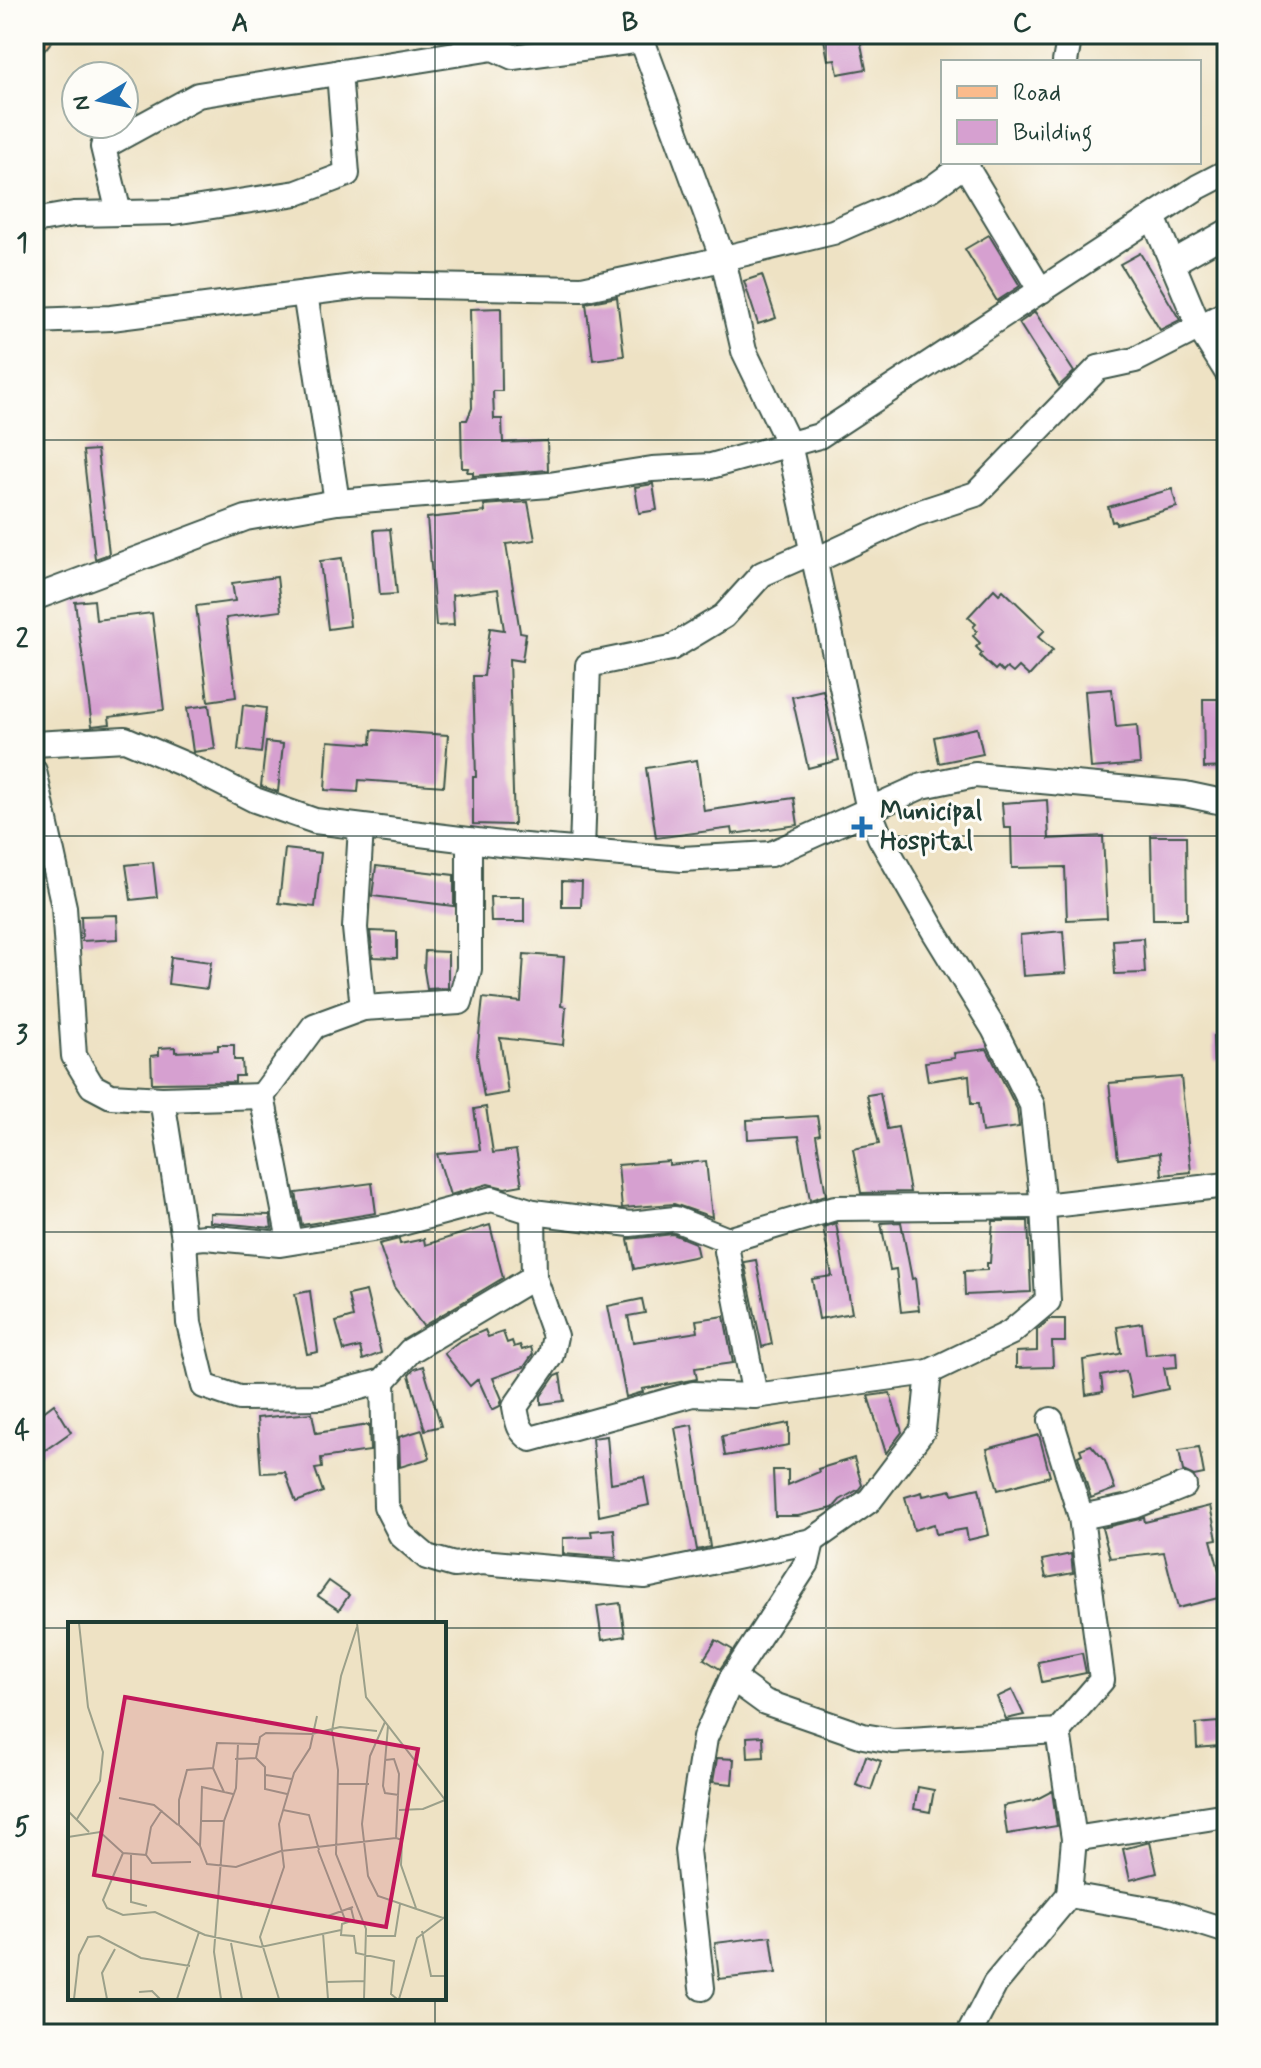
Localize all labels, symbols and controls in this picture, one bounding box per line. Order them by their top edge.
text: A [231,7,249,41]
text: B [622,7,638,41]
text: C [1013,7,1032,41]
north arrow [60,60,140,140]
legend [941,60,1201,164]
text: Road [1013,78,1061,109]
text: N [67,93,97,113]
text: Building [1013,118,1093,152]
text: 1 [16,227,28,261]
text: 2 [16,623,29,657]
place label: Municipal Hospital [880,795,982,859]
marker: Municipal Hospital [851,816,873,838]
text: 3 [16,1019,28,1053]
text: 4 [14,1415,30,1449]
inset map [68,1622,446,2000]
text: 5 [14,1811,30,1845]

